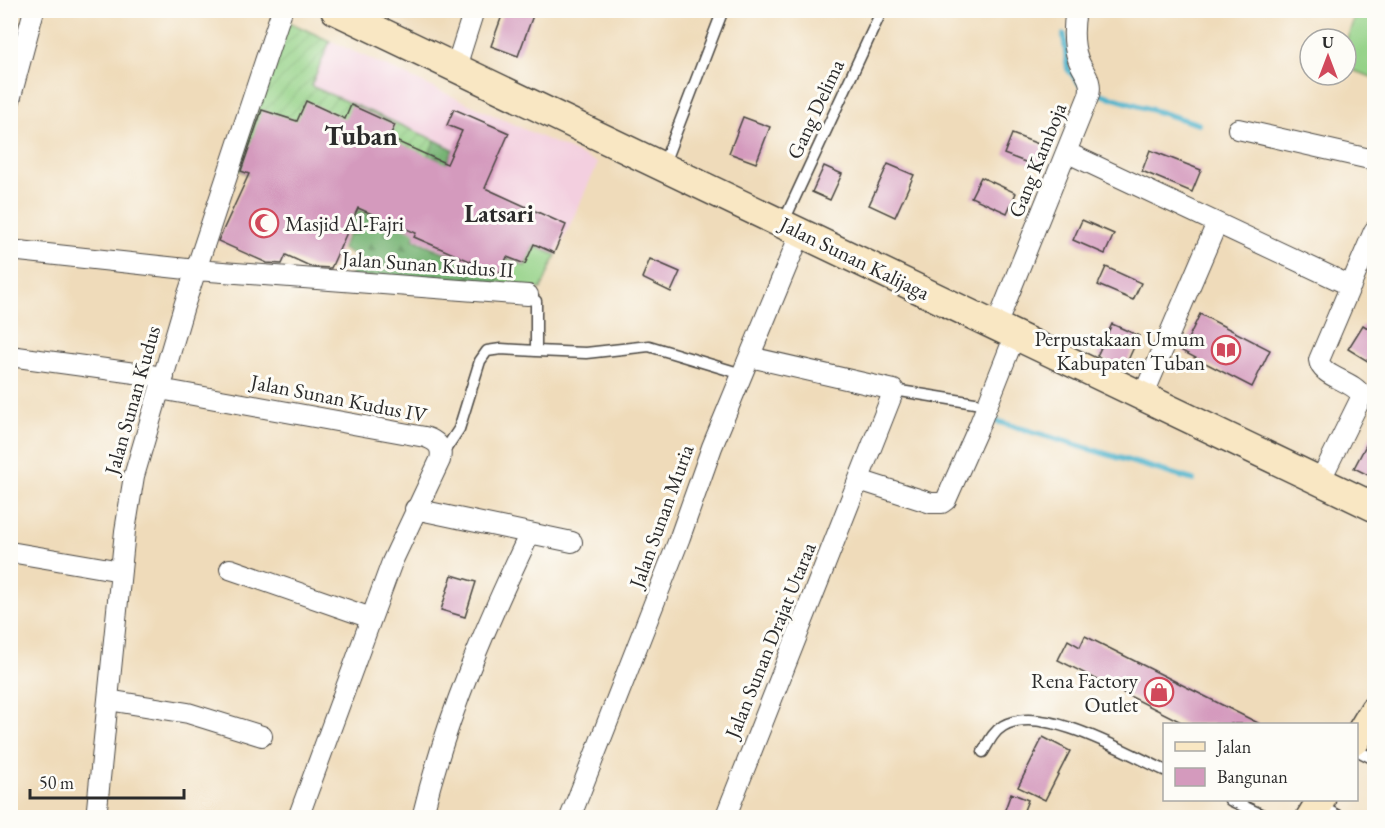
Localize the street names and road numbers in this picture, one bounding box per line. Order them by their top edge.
street label: Gang Delima [780,54,850,163]
street label: Gang Kamboja [1002,98,1072,221]
street label: Jalan Sunan Kalijaga [774,209,935,306]
street label: Jalan Sunan Kudus II [339,244,515,283]
street label: Jalan Sunan Kudus [97,322,166,480]
street label: Jalan Sunan Kudus IV [247,367,430,429]
street label: Jalan Sunan Muria [622,440,700,593]
street label: Jalan Sunan Drajat Utaraa [718,537,822,744]

